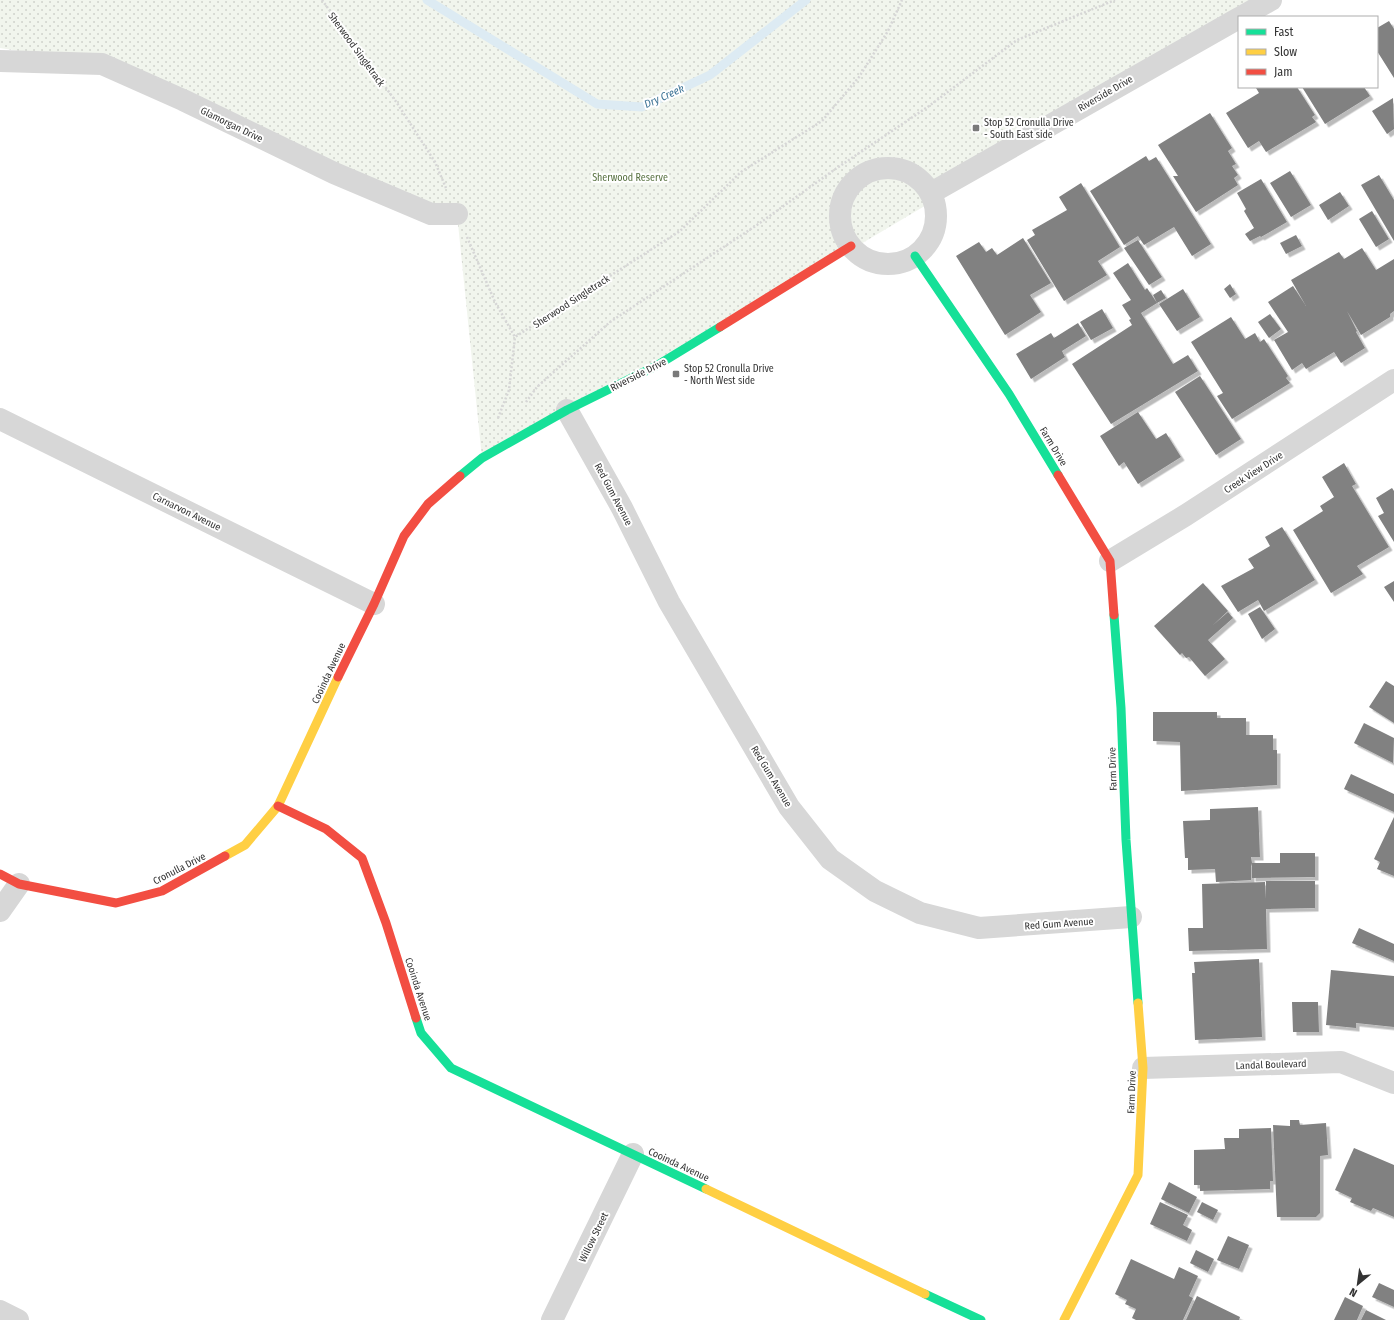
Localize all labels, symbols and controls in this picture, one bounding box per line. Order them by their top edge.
street label: Sherwood Singletrack [325,10,387,89]
legend [1238,16,1378,88]
text: Fast [1274,25,1293,39]
text: Slow [1274,45,1297,59]
text: Jam [1274,65,1292,79]
street label: Riverside Drive [1076,73,1135,114]
water label: Dry Creek [642,82,687,111]
street label: Glamorgan Drive [198,105,265,145]
place label: Stop 52 Cronulla Drive - South East side [984,117,1074,141]
marker: Stop 52 Cronulla Drive - South East side [971,123,981,133]
park label: Sherwood Reserve [592,172,668,184]
street label: Sherwood Singletrack [531,272,612,331]
street label: Riverside Drive [608,356,669,394]
place label: Stop 52 Cronulla Drive - North West side [684,363,774,387]
marker: Stop 52 Cronulla Drive - North West side [671,369,681,379]
street label: Farm Drive [1037,425,1069,468]
street label: Creek View Drive [1222,449,1285,496]
street label: Red Gum Avenue [592,461,635,528]
street label: Carnarvon Avenue [151,490,223,534]
street label: Cooinda Avenue [310,641,348,706]
street label: Red Gum Avenue [748,744,794,809]
street label: Farm Drive [1106,747,1120,791]
street label: Cronulla Drive [151,850,208,887]
street label: Red Gum Avenue [1024,916,1094,932]
street label: Cooinda Avenue [402,956,434,1023]
street label: Landal Boulevard [1235,1058,1307,1072]
street label: Farm Drive [1125,1070,1139,1114]
street label: Cooinda Avenue [646,1146,711,1184]
street label: Willow Street [577,1210,611,1264]
north arrow [1338,1264,1378,1304]
text: N [1347,1285,1359,1300]

